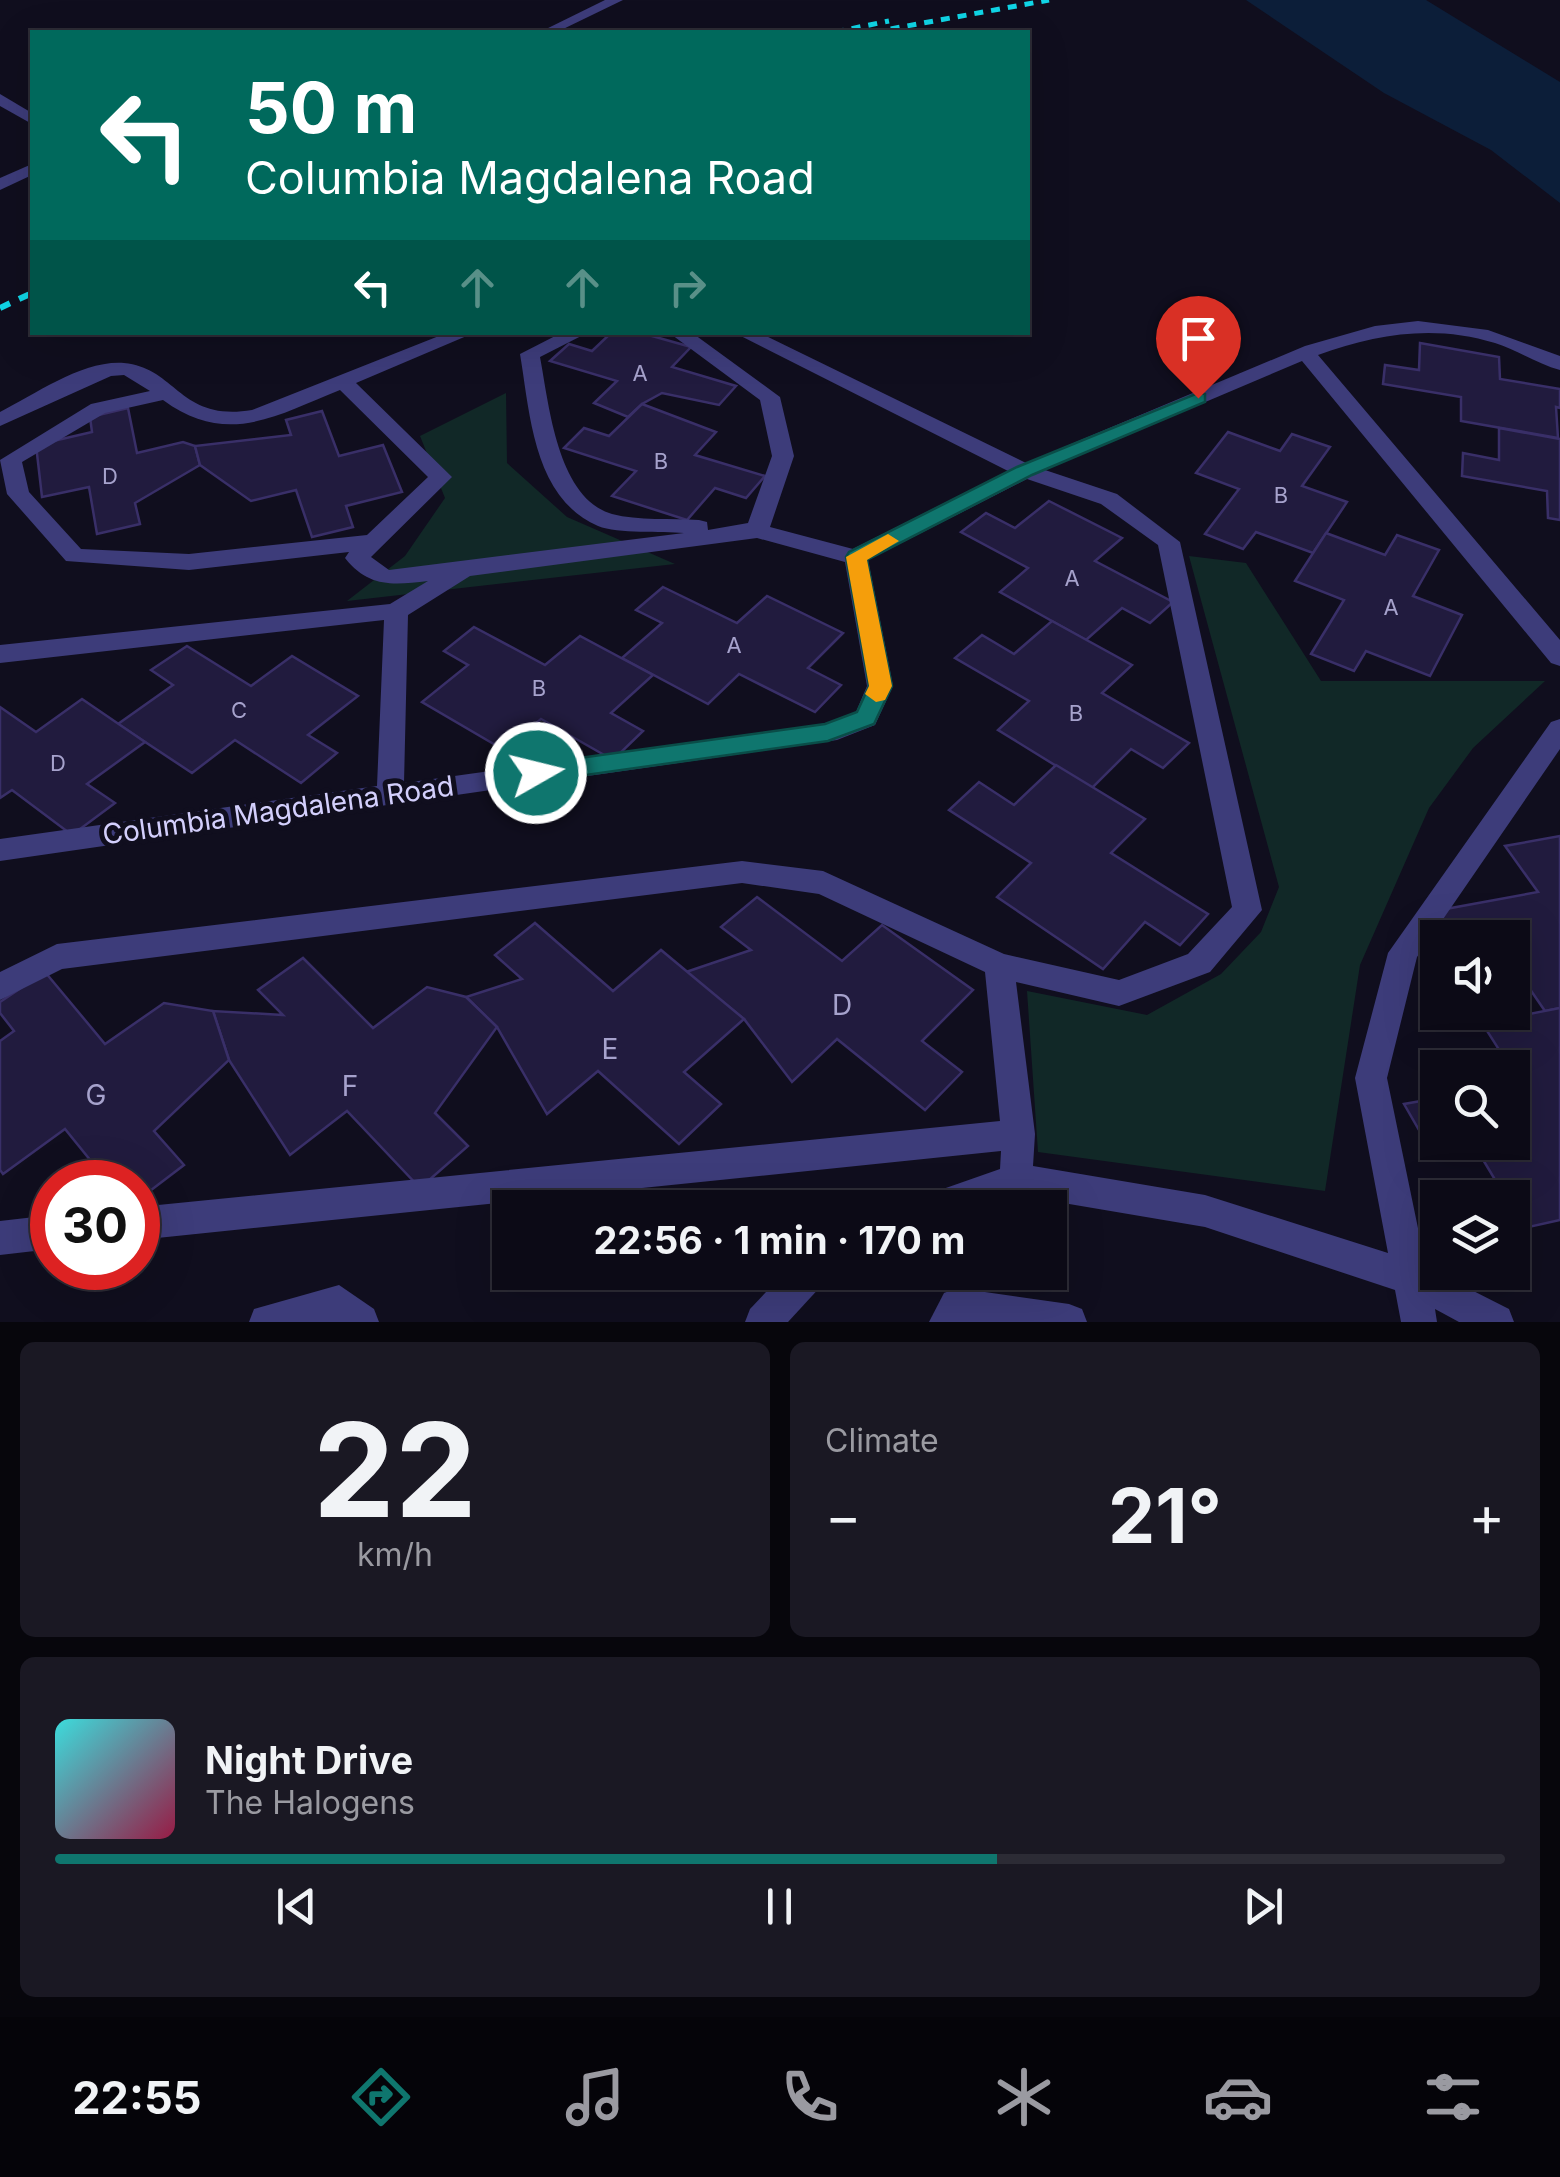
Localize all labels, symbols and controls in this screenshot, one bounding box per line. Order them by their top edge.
text: 50 m [245,65,417,150]
icon: left [80,70,210,200]
text: Columbia Magdalena Road [245,150,815,205]
icon: left [345,260,400,315]
icon: ahead [450,260,505,315]
icon: ahead [555,260,610,315]
icon: right [660,260,715,315]
pin [1156,296,1241,399]
icon: arrive [1171,311,1226,366]
house number: A [632,360,648,386]
house number: B [654,448,668,474]
house number: D [102,463,118,489]
house number: B [1274,482,1288,508]
house number: A [1064,565,1080,591]
house number: A [1383,594,1399,620]
house number: A [726,632,742,658]
house number: B [532,675,546,701]
house number: C [231,697,247,723]
house number: B [1069,700,1083,726]
position arrow [484,721,588,825]
house number: D [50,750,66,776]
street label: Columbia Magdalena Road [100,768,456,852]
map controls [1420,920,1530,1290]
button: sound [1420,920,1530,1030]
house number: D [832,988,852,1022]
house number: E [602,1032,618,1066]
button: search [1420,1050,1530,1160]
house number: F [342,1069,358,1103]
house number: G [86,1078,106,1112]
speed limit sign: 30 [30,1160,160,1290]
button: layers [1420,1180,1530,1290]
text: 22:56 · 1 min · 170 m [593,1217,966,1263]
text: 22 [313,1391,477,1548]
text: Climate [825,1421,939,1460]
text: 21° [1108,1470,1222,1561]
text: − [825,1483,861,1549]
text: + [1469,1483,1505,1549]
text: km/h [357,1535,433,1574]
text: Night Drive [205,1737,413,1783]
text: The Halogens [205,1783,415,1822]
icon: previous [269,1879,324,1934]
icon: pause [752,1879,807,1934]
icon: next [1236,1879,1291,1934]
icon: directions [346,2062,416,2132]
icon: music [560,2062,630,2132]
icon: phone [775,2062,845,2132]
icon: climate [989,2062,1059,2132]
icon: car [1203,2062,1273,2132]
icon: filters [1418,2062,1488,2132]
text: 22:55 [72,2070,201,2125]

